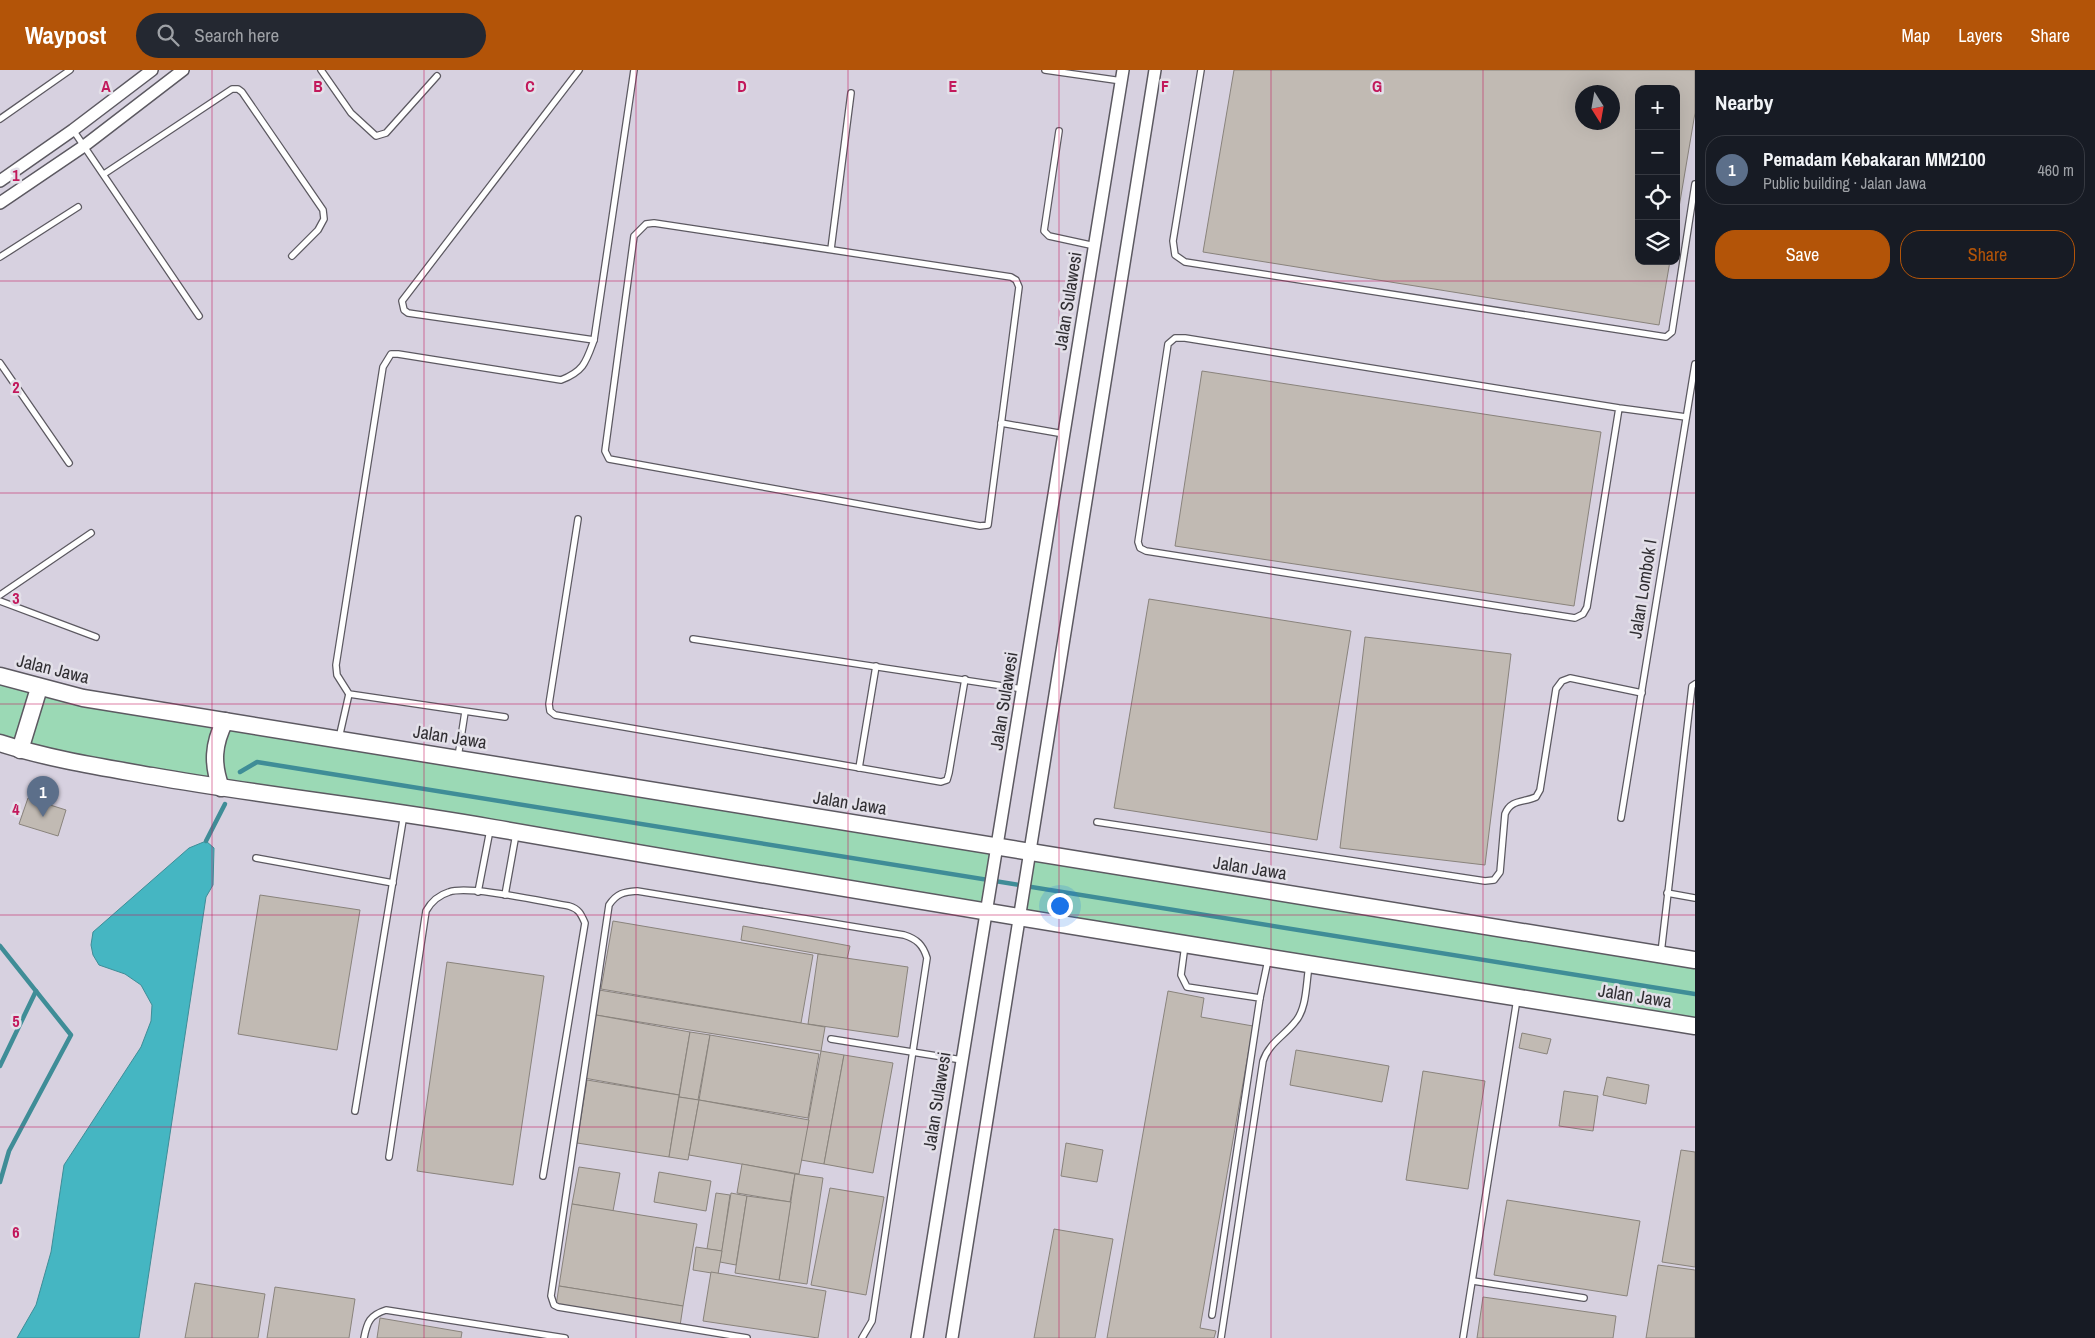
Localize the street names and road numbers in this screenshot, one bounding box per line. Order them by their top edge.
street label: Jalan Sulawesi [1047,250,1088,352]
street label: Jalan Lombok I [1622,538,1663,640]
street label: Jalan Jawa [14,647,92,690]
street label: Jalan Sulawesi [983,650,1024,752]
street label: Jalan Jawa [412,718,489,755]
street label: Jalan Jawa [812,784,889,821]
street label: Jalan Jawa [1212,849,1289,886]
street label: Jalan Jawa [1597,977,1674,1014]
street label: Jalan Sulawesi [916,1050,957,1152]

